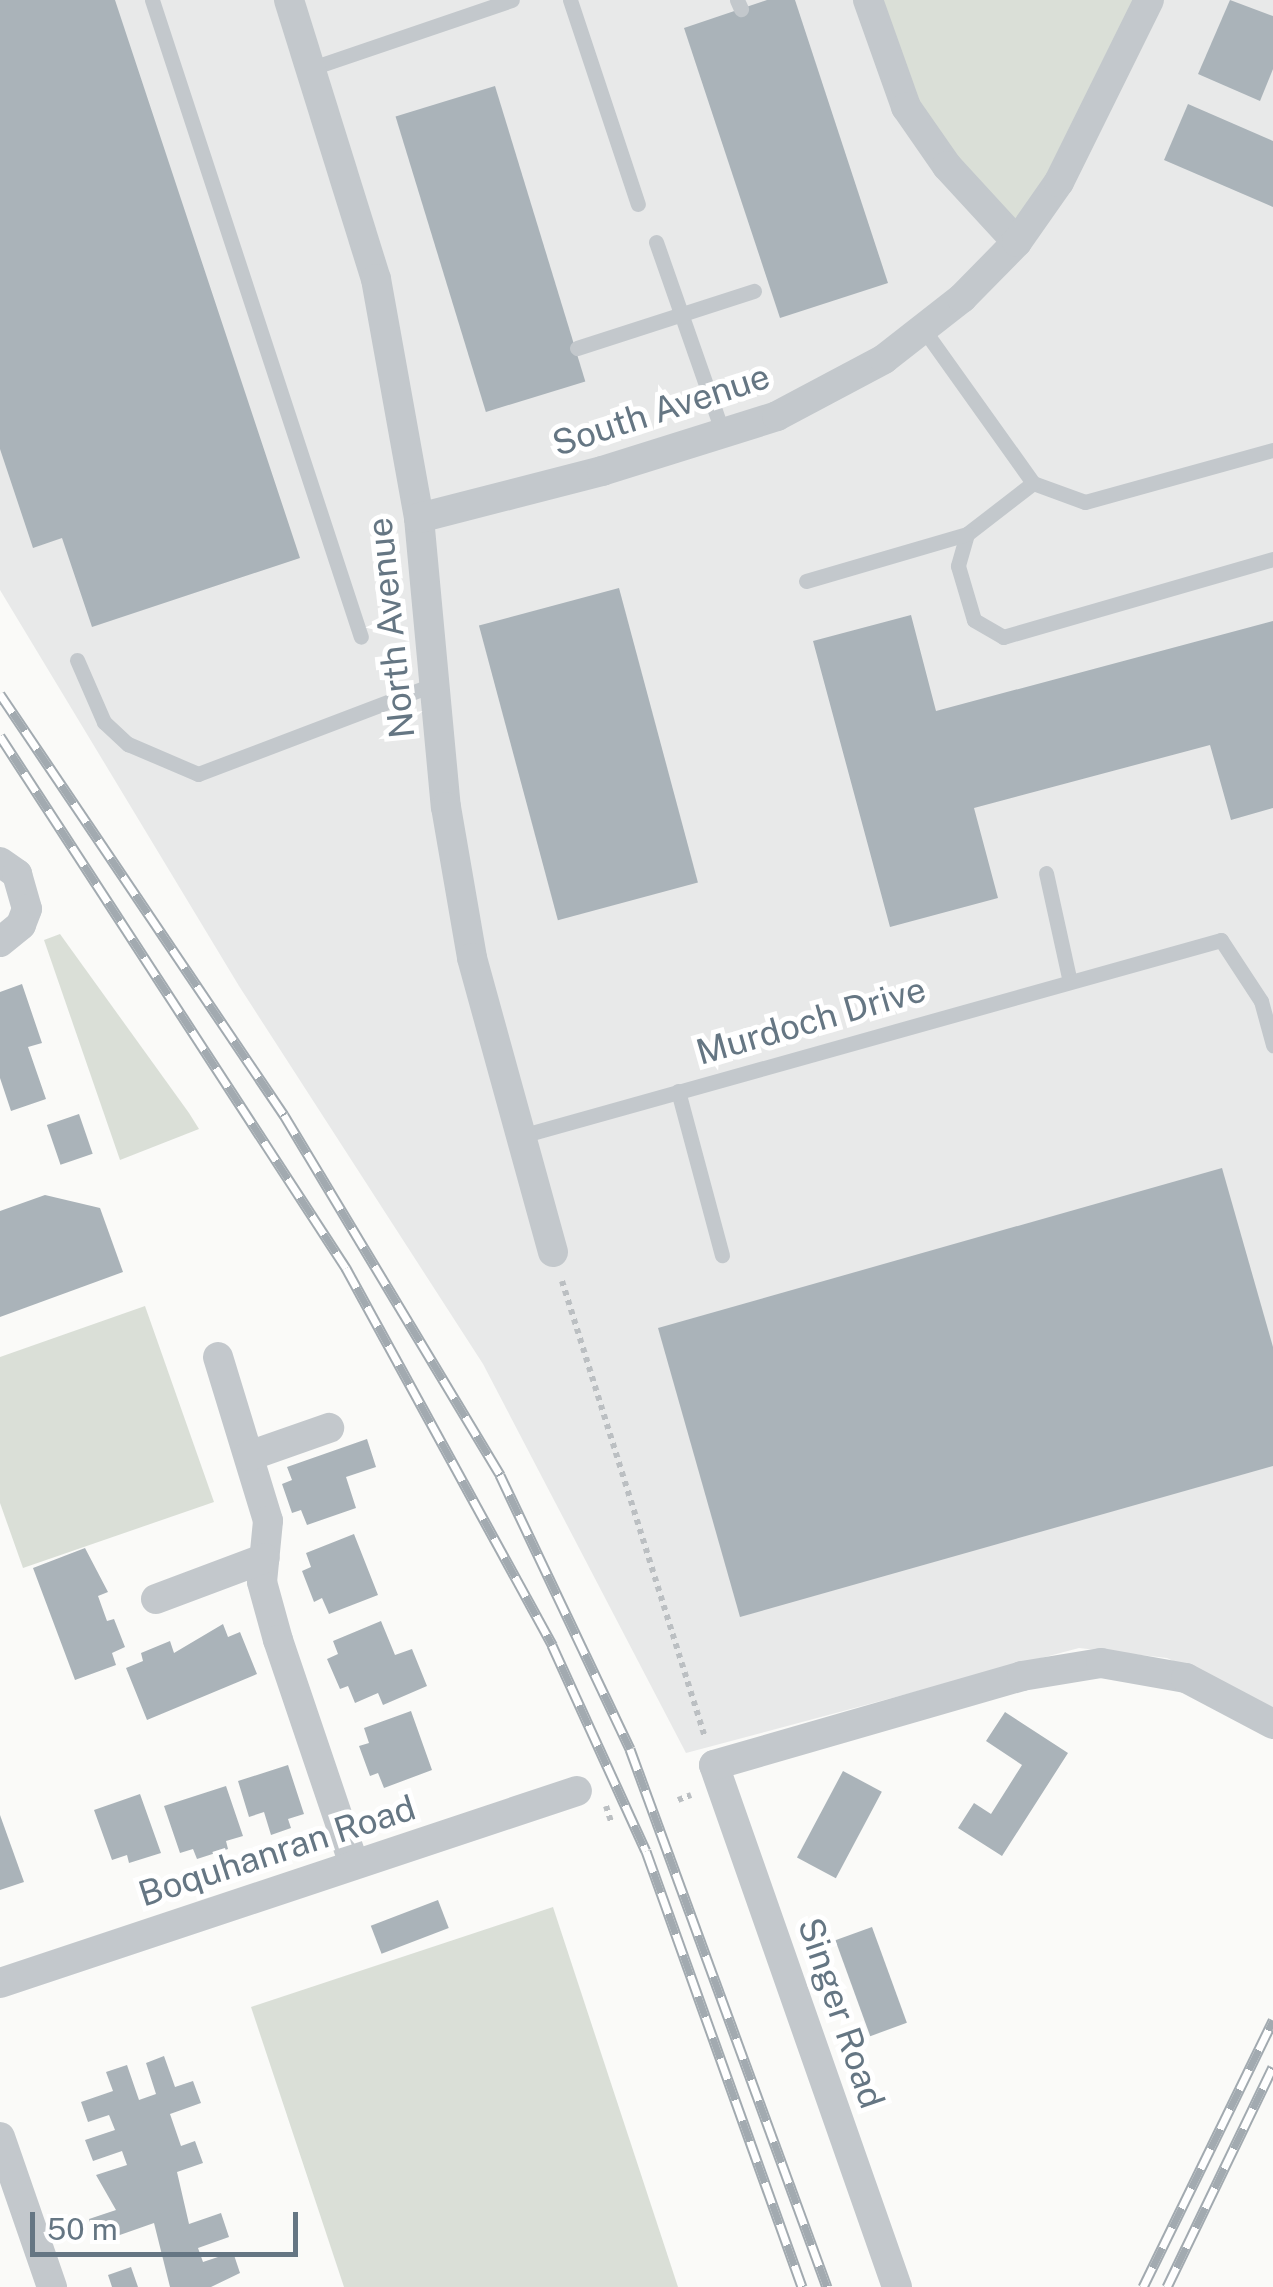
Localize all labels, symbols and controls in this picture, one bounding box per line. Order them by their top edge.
street label: South Avenue [547,355,775,465]
street label: North Avenue [359,516,423,740]
street label: Murdoch Drive [691,968,931,1074]
street label: Boquhanran Road [133,1786,421,1916]
street label: Singer Road [789,1912,893,2114]
scale bar [35,2192,302,2254]
text: 50 m [47,2211,118,2247]

